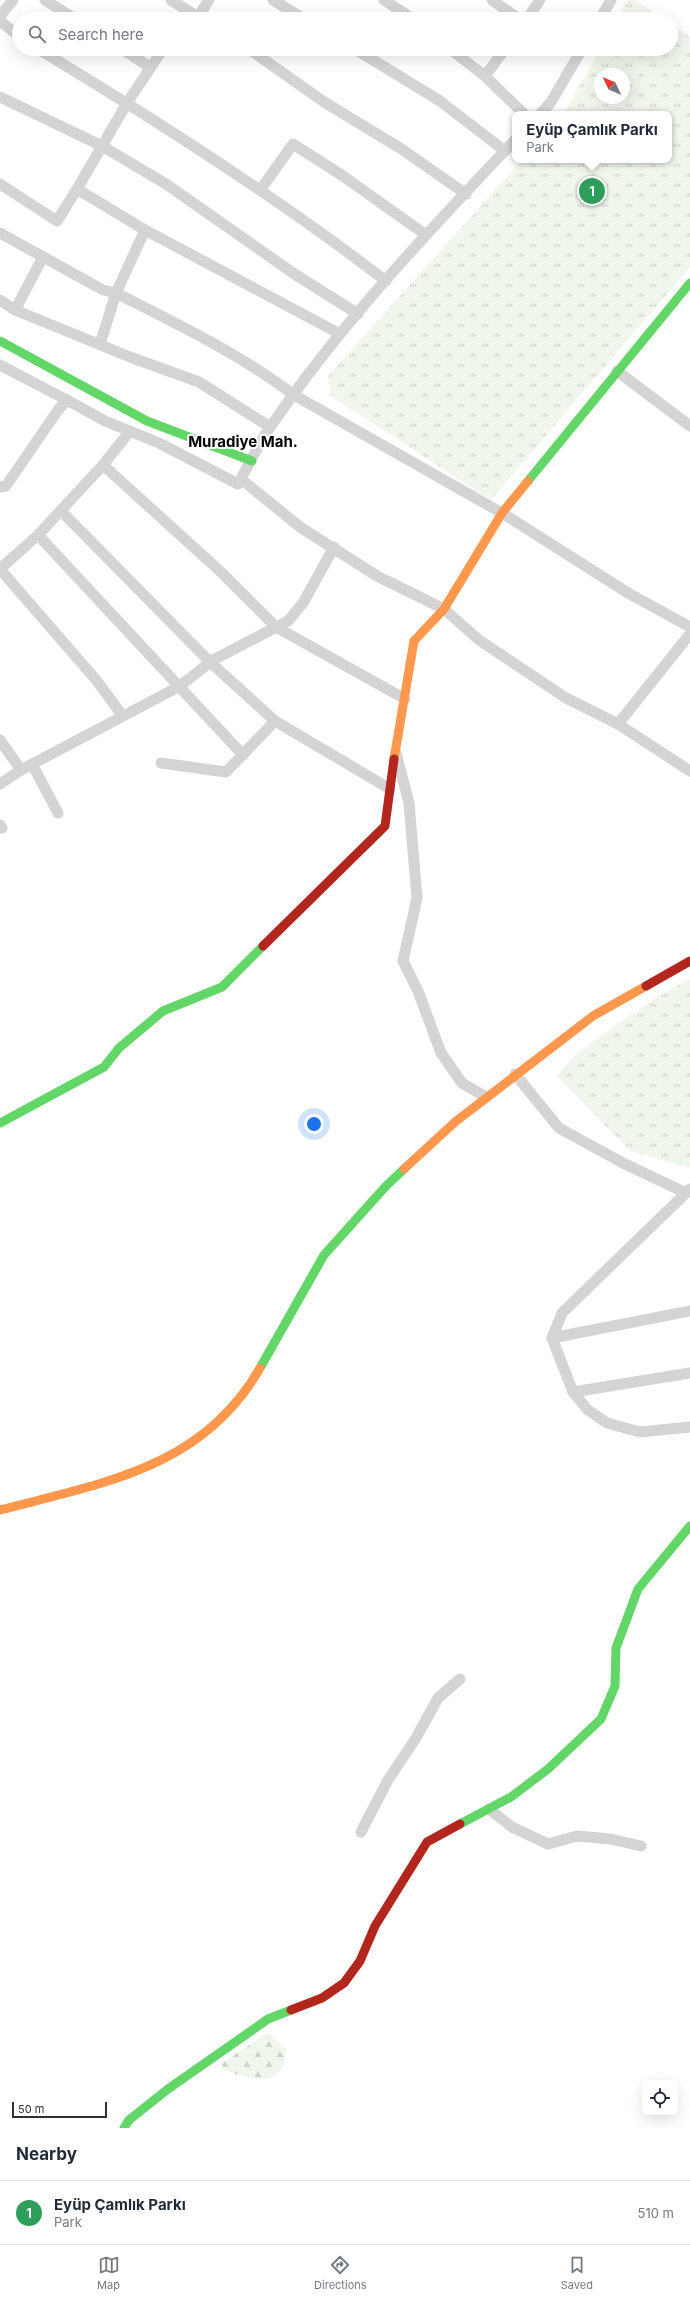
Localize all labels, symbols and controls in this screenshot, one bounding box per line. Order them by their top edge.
search box [12,12,678,56]
icon: search [26,23,48,45]
text: Search here [58,25,144,44]
north arrow [594,68,630,104]
popup [512,111,672,163]
text: Eyüp Çamlık Parkı [526,120,658,139]
text: Park [526,139,554,155]
pin: 1 [579,176,605,206]
district label: Muradiye Mah. [188,432,298,451]
your location [304,1114,324,1134]
map controls [642,2080,678,2116]
button: locate [642,2080,678,2116]
scale bar [12,2100,107,2119]
text: 50 m [18,2102,44,2116]
text: Nearby [16,2144,77,2164]
text: Eyüp Çamlık Parkı [54,2195,186,2214]
text: 1 [26,2205,32,2221]
text: 510 m [638,2205,674,2221]
text: Park [54,2214,82,2230]
tab: Map [97,2254,120,2292]
tab: Directions [314,2254,367,2292]
tab: Saved [561,2254,593,2292]

